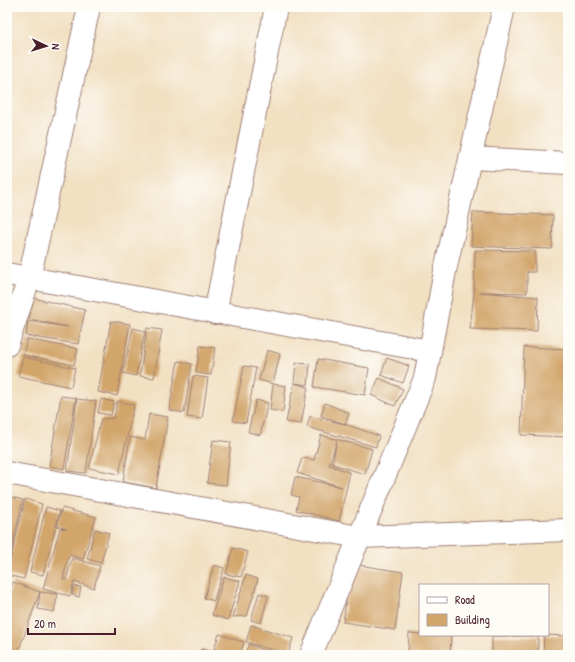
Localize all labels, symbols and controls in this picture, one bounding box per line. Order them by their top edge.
north arrow [26,26,66,66]
text: N [49,43,63,50]
legend [419,584,549,636]
text: Road [455,591,475,608]
scale bar [28,610,115,636]
text: Building [455,611,490,628]
text: 20 m [34,615,56,632]

